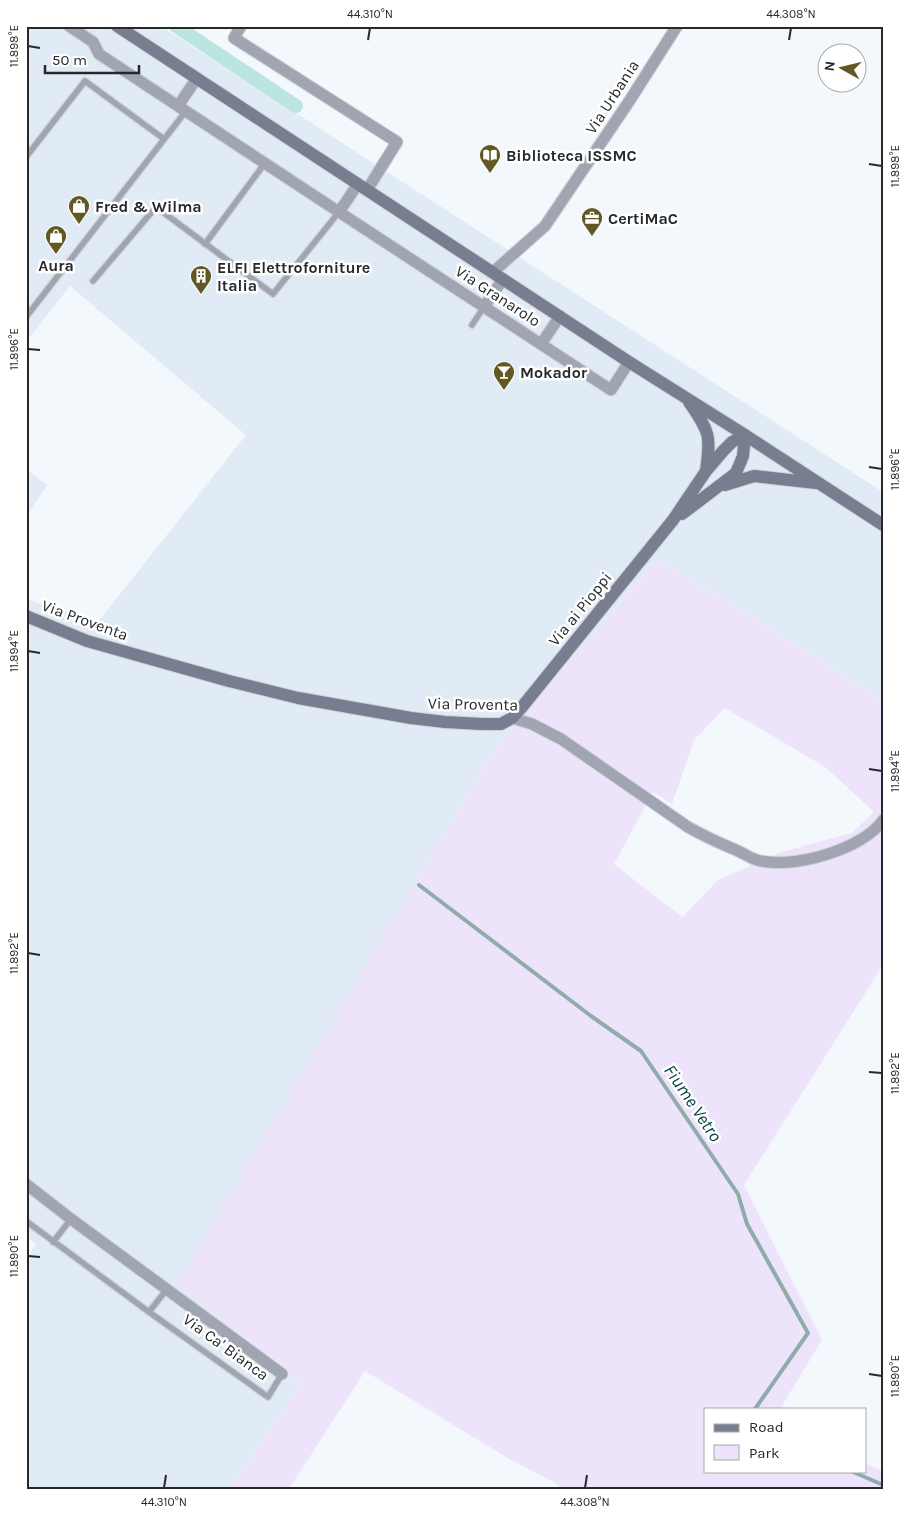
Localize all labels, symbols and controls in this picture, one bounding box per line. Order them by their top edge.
text: 44.310°N [347,7,393,21]
text: 44.308°N [766,7,816,21]
text: 11.898°E [7,25,21,67]
scale bar [45,42,139,74]
north arrow [816,42,866,92]
text: 50 m [52,51,87,69]
street label: Via Urbania [581,57,643,137]
text: N [821,60,839,72]
library icon: Biblioteca ISSMC [478,143,502,174]
text: 11.898°E [888,145,902,187]
place label: Biblioteca ISSMC [506,146,637,165]
shop icon: Fred & Wilma [67,194,91,225]
place label: Fred & Wilma [95,197,202,216]
office icon: CertiMaC [580,206,604,237]
place label: CertiMaC [608,209,678,228]
shop icon: Aura [44,224,68,255]
place label: Aura [38,256,74,275]
place label: ELFI Elettroforniture Italia [217,258,370,295]
street label: Via Granarolo [452,261,544,331]
building icon: ELFI Elettroforniture Italia [189,264,213,295]
text: 11.896°E [7,328,21,370]
bar icon: Mokador [492,360,516,391]
place label: Mokador [520,363,588,382]
text: 11.896°E [888,448,902,490]
street label: Via ai Pioppi [544,568,616,650]
street label: Via Proventa [39,596,131,644]
text: 11.894°E [7,630,21,672]
street label: Via Proventa [428,694,518,714]
text: 11.894°E [888,750,902,792]
text: 11.892°E [7,932,21,974]
text: 11.892°E [888,1052,902,1094]
water label: Fiume Vetro [659,1060,727,1146]
text: 11.890°E [7,1235,21,1277]
street label: Via Ca' Bianca [179,1310,273,1384]
text: 11.890°E [888,1355,902,1397]
legend [704,1408,866,1472]
text: Road [749,1418,784,1436]
text: Park [749,1444,779,1462]
text: 44.310°N [141,1495,187,1509]
text: 44.308°N [560,1495,610,1509]

